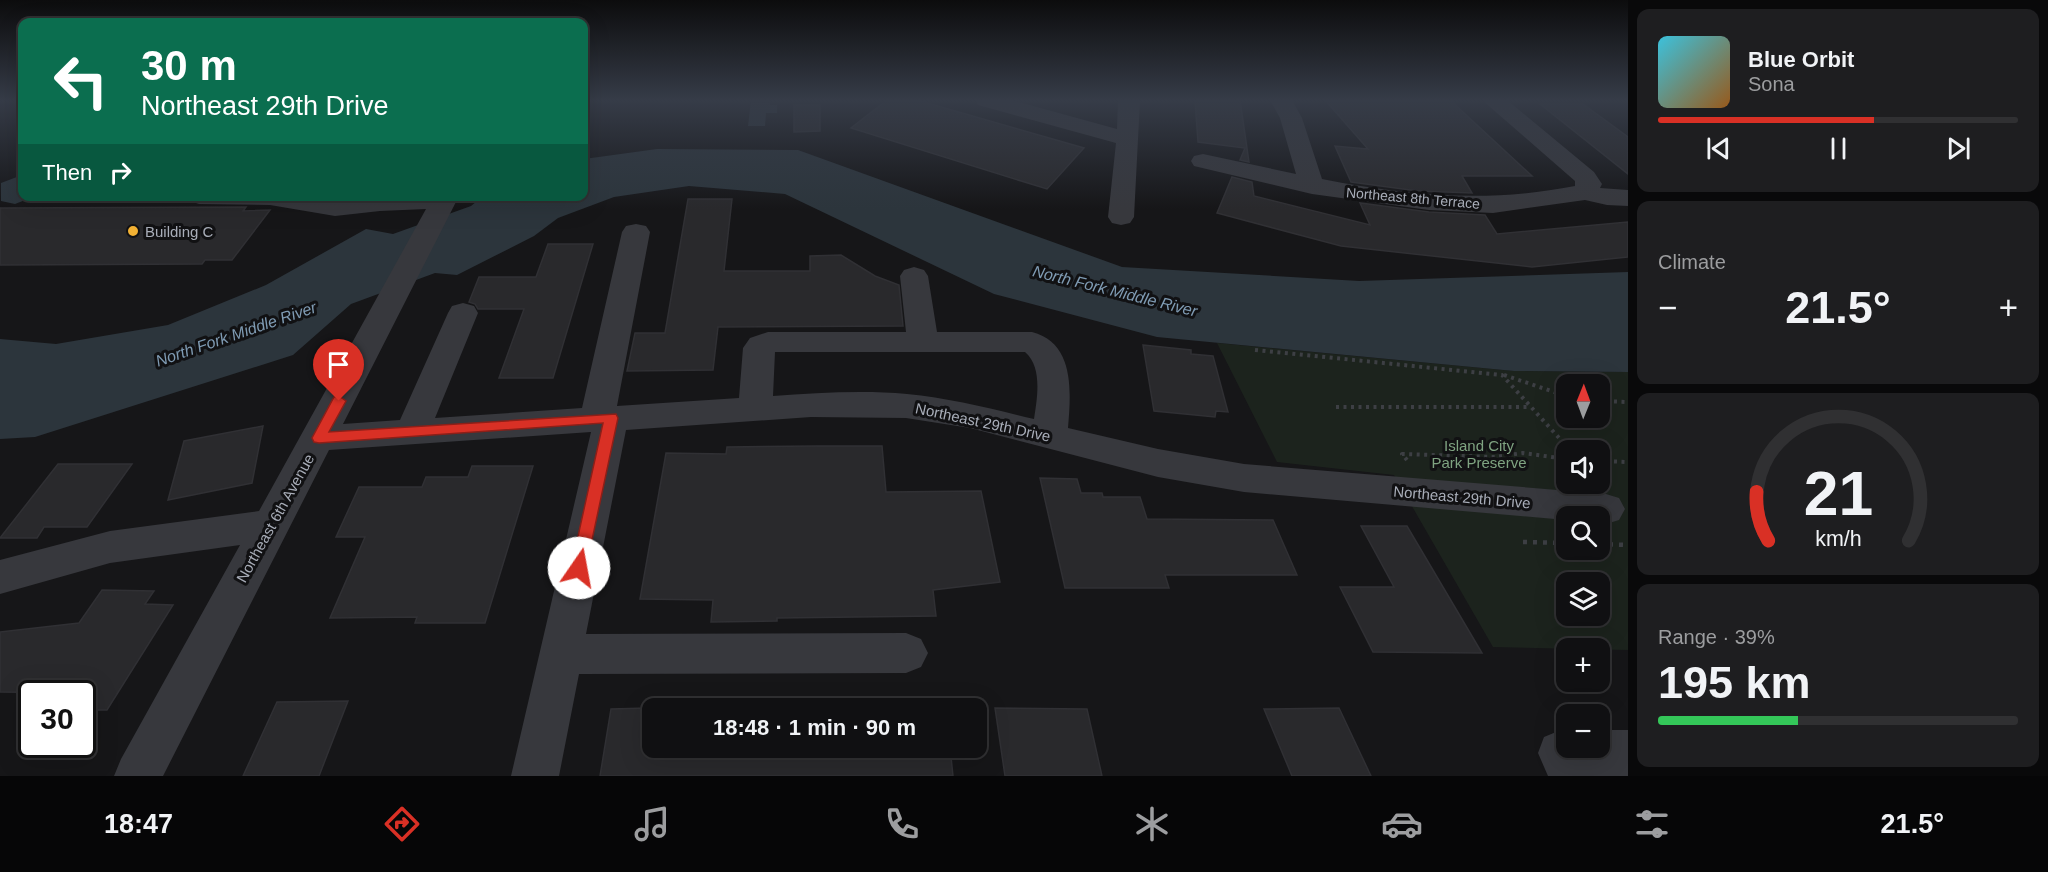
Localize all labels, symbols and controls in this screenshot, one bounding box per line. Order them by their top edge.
icon: left [42,42,120,120]
text: 30 m [141,42,237,89]
text: Blue Orbit [1748,47,1854,72]
text: Sona [1748,73,1795,95]
text: Northeast 29th Drive [141,91,389,121]
icon: previous [1702,132,1735,165]
icon: pause [1822,132,1855,165]
icon: next [1942,132,1975,165]
icon: right [104,156,137,189]
text: Then [42,160,92,185]
street label: Northeast 8th Terrace [1345,184,1481,212]
place label: Building C [145,223,214,240]
marker: Building C [126,224,140,238]
text: Climate [1658,251,1726,273]
water label: North Fork Middle River [1031,262,1200,320]
text: 21.5° [1785,282,1891,333]
text: − [1658,289,1677,326]
text: + [1999,289,2018,326]
water label: North Fork Middle River [153,298,319,370]
pin [313,339,364,401]
icon: arrive [322,348,355,381]
north arrow [1556,374,1610,428]
map controls [1556,374,1610,758]
street label: Northeast 29th Drive [914,399,1052,445]
park label: Island City Park Preserve [1431,437,1527,471]
button: sound [1556,440,1610,494]
street label: Northeast 6th Avenue [233,451,317,585]
text: 21 [1803,459,1873,528]
street label: Northeast 29th Drive [1393,483,1531,511]
button: search [1556,506,1610,560]
text: km/h [1815,527,1861,551]
position arrow [547,536,611,600]
button: layers [1556,572,1610,626]
text: Range · 39% [1658,626,1775,648]
button: + [1556,638,1610,692]
text: 195 km [1658,657,1811,708]
speed limit sign: 30 [18,680,96,758]
button: − [1556,704,1610,758]
text: 18:48 · 1 min · 90 m [713,715,916,740]
icon: directions [381,803,423,845]
icon: music [631,803,673,845]
icon: phone [881,803,923,845]
icon: climate [1131,803,1173,845]
icon: car [1381,803,1423,845]
icon: filters [1631,803,1673,845]
text: 18:47 [104,809,173,839]
text: 21.5° [1881,809,1944,839]

